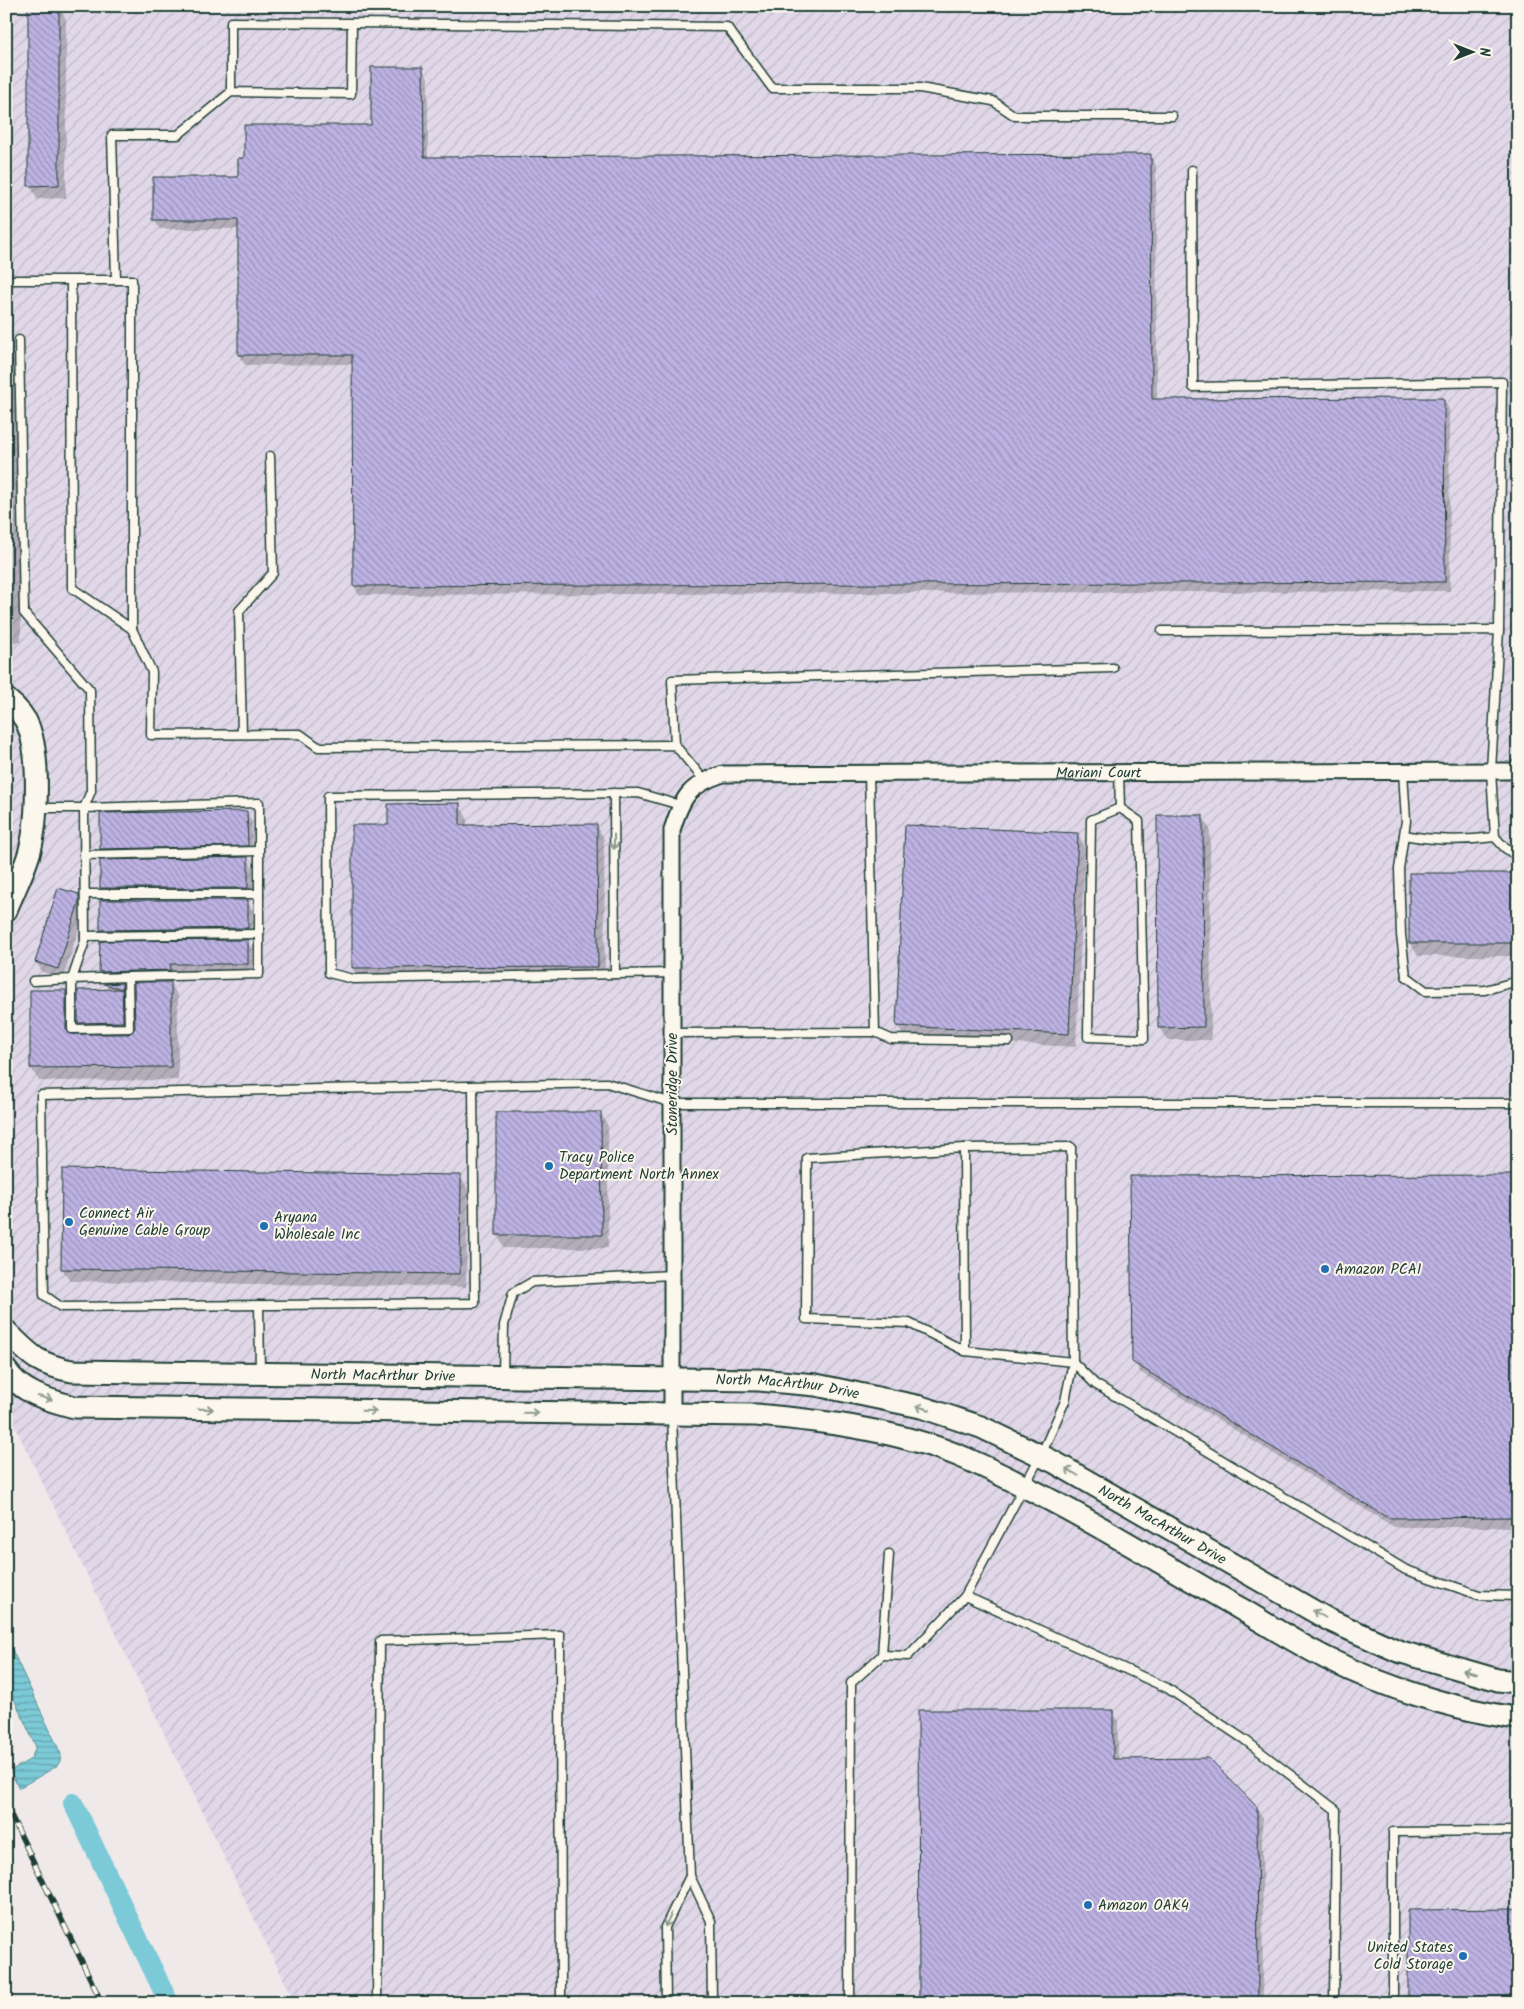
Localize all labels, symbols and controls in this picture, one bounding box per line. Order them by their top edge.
north arrow [1446,28,1496,78]
text: N [1473,48,1495,57]
street label: Mariani Court [1056,761,1142,786]
one-way arrow [609,833,619,849]
street label: Stoneridge Drive [661,1032,685,1135]
place label: Tracy Police Department North Annex [559,1146,720,1187]
marker: Tracy Police Department North Annex [543,1160,555,1172]
place label: Connect Air Genuine Cable Group [79,1202,210,1243]
place label: Aryana Wholesale Inc [274,1206,361,1247]
marker: Connect Air Genuine Cable Group [63,1216,75,1228]
marker: Aryana Wholesale Inc [258,1220,270,1232]
place label: Amazon PCA1 [1335,1258,1422,1282]
marker: Amazon PCA1 [1319,1263,1331,1275]
street label: North MacArthur Drive [310,1363,456,1389]
street label: North MacArthur Drive [715,1368,862,1407]
one-way arrow [36,1394,52,1404]
one-way arrow [916,1402,932,1412]
one-way arrow [198,1404,214,1413]
one-way arrow [360,1406,376,1416]
one-way arrow [522,1408,539,1418]
one-way arrow [1065,1467,1080,1476]
street label: North MacArthur Drive [1093,1479,1231,1572]
one-way arrow [1312,1609,1326,1619]
one-way arrow [1463,1666,1479,1676]
place label: Amazon OAK4 [1098,1894,1189,1918]
marker: Amazon OAK4 [1082,1899,1094,1911]
one-way arrow [663,1912,673,1927]
place label: United States Cold Storage [1367,1936,1454,1977]
marker: United States Cold Storage [1457,1950,1469,1962]

